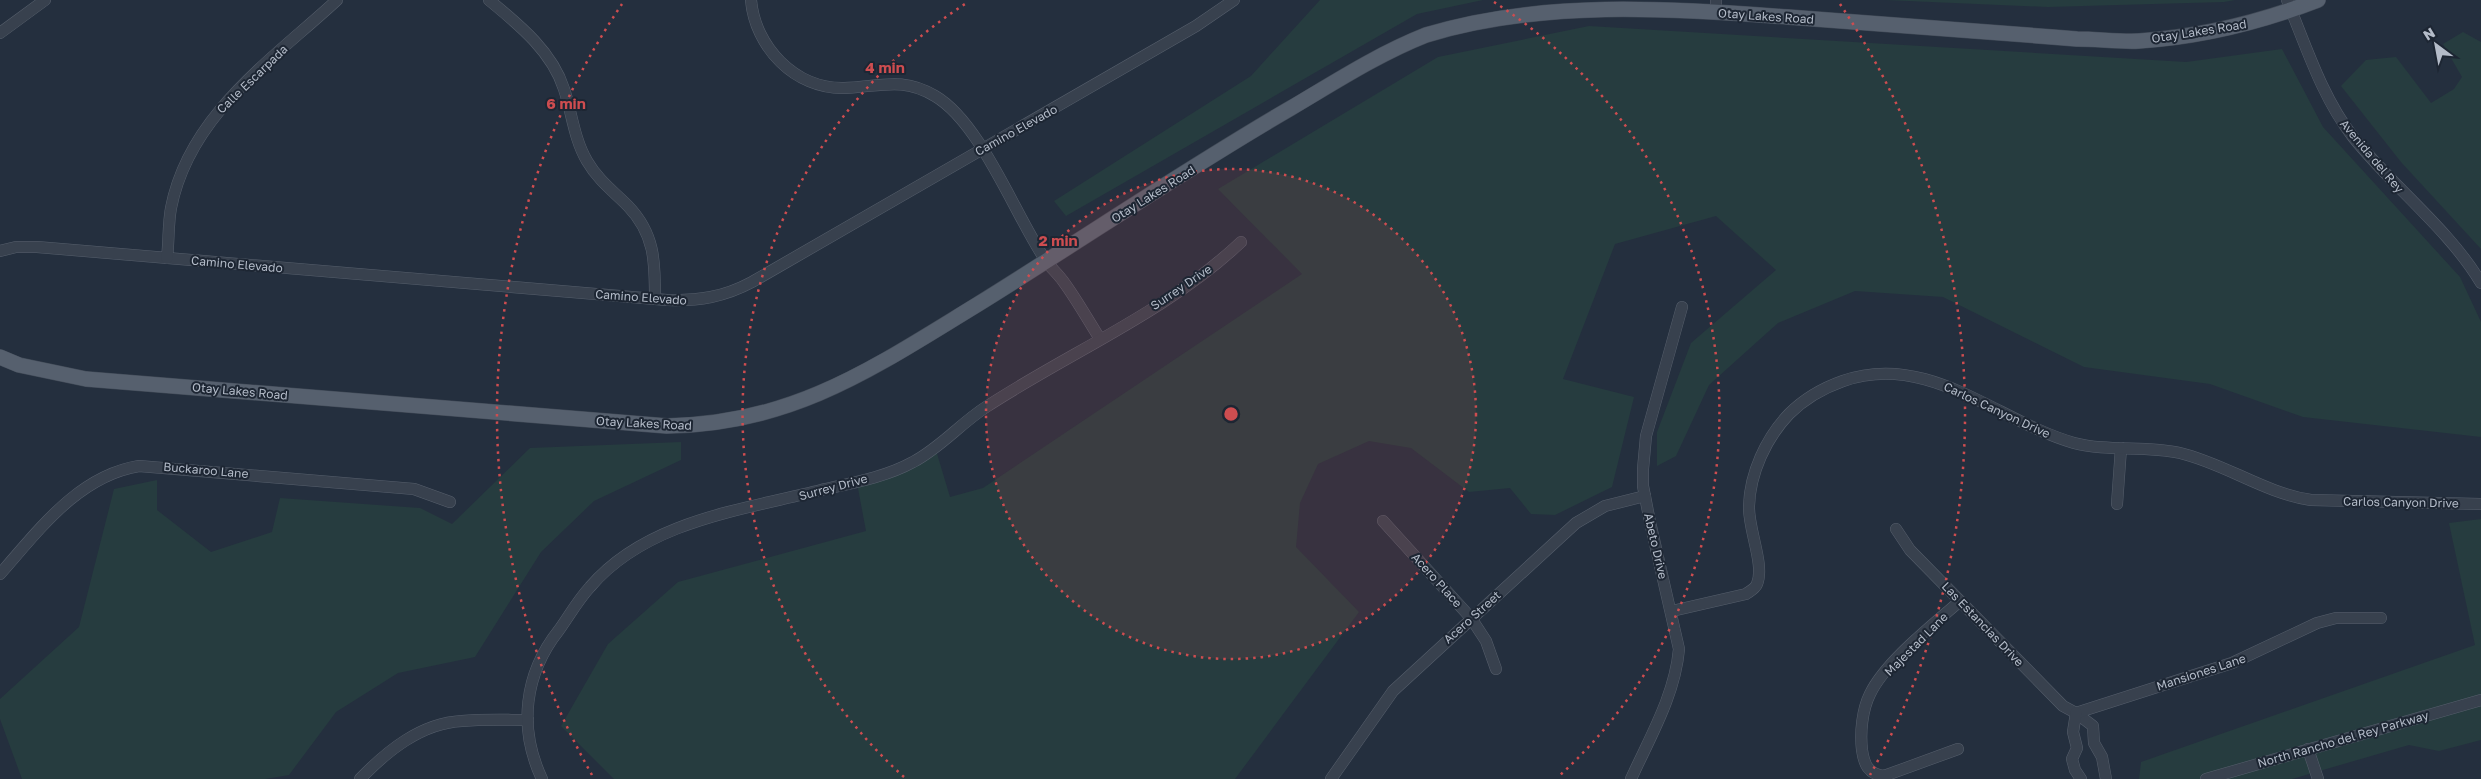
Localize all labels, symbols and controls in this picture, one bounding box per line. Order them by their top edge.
street label: Otay Lakes Road [1718,5,1814,27]
street label: Otay Lakes Road [2150,16,2248,46]
north arrow [2411,20,2461,70]
text: N [2420,24,2438,44]
street label: Calle Escarpada [214,41,290,117]
text: 4 min [865,58,905,76]
text: 6 min [546,94,586,112]
street label: Camino Elevado [972,101,1060,159]
street label: Avenida del Rey [2337,116,2407,196]
street label: Otay Lakes Road [1108,162,1198,226]
text: 2 min [1038,231,1078,249]
street label: Camino Elevado [191,253,283,275]
street label: Surrey Drive [1148,261,1214,313]
street label: Camino Elevado [595,286,687,308]
street label: Otay Lakes Road [192,379,288,403]
street label: Carlos Canyon Drive [1941,379,2053,441]
centre of rings [1222,405,1240,423]
street label: Otay Lakes Road [596,413,692,433]
street label: Buckaroo Lane [163,459,249,481]
street label: Surrey Drive [797,471,869,503]
street label: Carlos Canyon Drive [2343,493,2459,511]
street label: Abeto Drive [1641,512,1671,580]
street label: Acero Place [1409,550,1465,610]
street label: Las Estancias Drive [1939,579,2027,669]
street label: Acero Street [1440,587,1504,647]
street label: Majestad Lane [1881,609,1951,679]
street label: Mansiones Lane [2154,650,2248,694]
street label: North Rancho del Rey Parkway [2256,707,2431,771]

